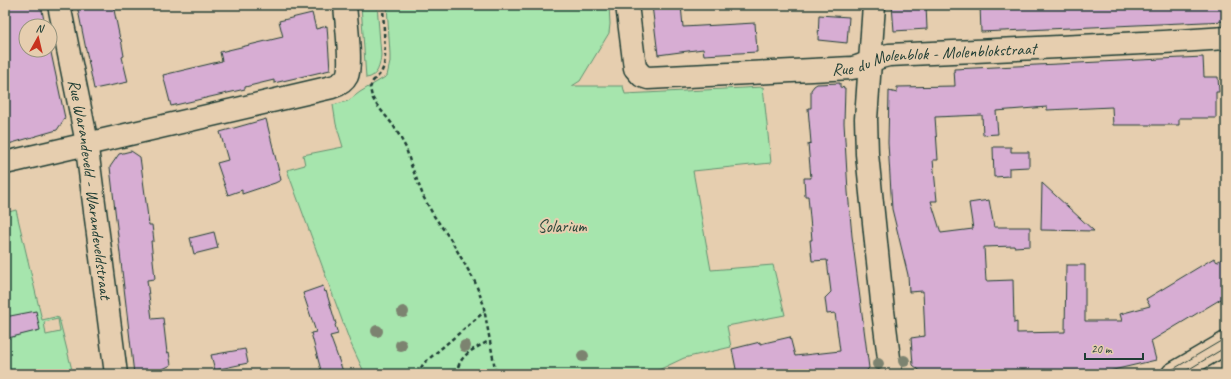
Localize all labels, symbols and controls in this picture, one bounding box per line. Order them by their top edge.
north arrow [18,18,58,58]
text: N [35,21,46,36]
street label: Rue du Molenblok - Molenblokstraat [831,37,1039,79]
street label: Rue Warandeveld - Warandeveldstraat [64,77,117,303]
park label: Solarium [538,216,587,237]
scale bar [1085,335,1143,361]
text: 20 m [1091,341,1113,357]

